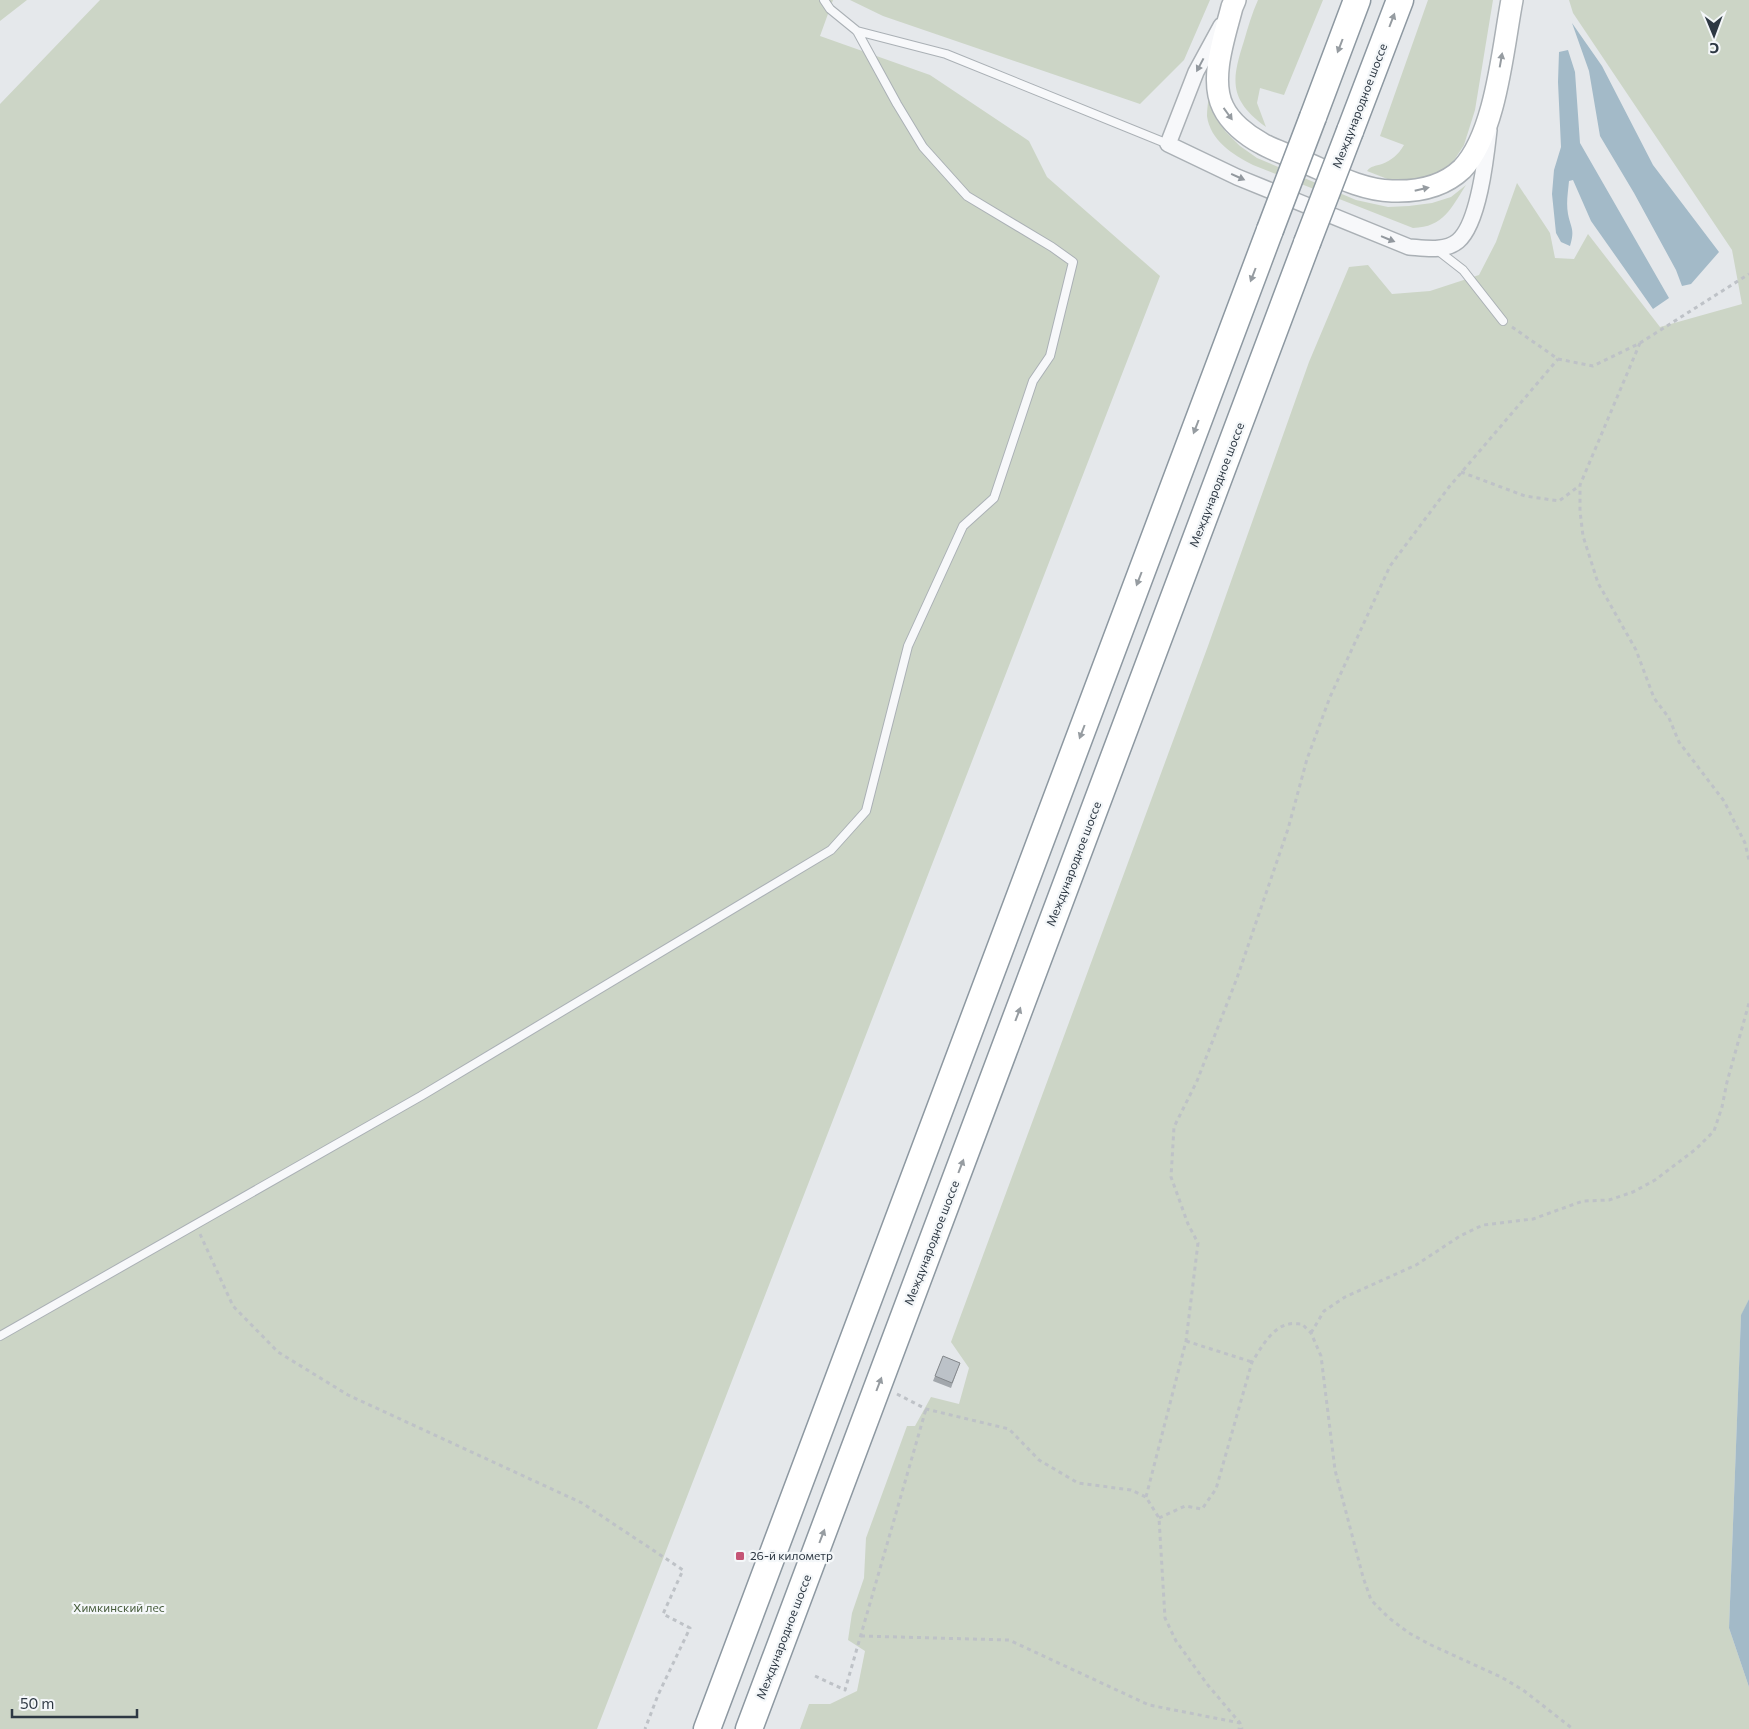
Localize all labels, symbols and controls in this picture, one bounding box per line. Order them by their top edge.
north arrow [1689,10,1739,60]
one-way arrow [1389,13,1397,28]
one-way arrow [1336,38,1343,53]
text: С [1709,40,1719,57]
street label: Международное шоссе [1329,41,1389,170]
one-way arrow [1498,52,1506,68]
one-way arrow [1196,58,1204,72]
one-way arrow [1223,107,1233,121]
one-way arrow [1231,174,1245,182]
one-way arrow [1415,185,1430,193]
one-way arrow [1381,235,1396,243]
one-way arrow [1249,268,1257,283]
street label: Международное шоссе [1186,420,1246,549]
one-way arrow [1192,420,1200,435]
one-way arrow [1135,572,1142,587]
one-way arrow [1078,724,1085,739]
street label: Международное шоссе [1043,799,1103,928]
one-way arrow [1014,1006,1022,1021]
one-way arrow [957,1158,965,1173]
street label: Международное шоссе [901,1178,961,1307]
one-way arrow [875,1376,883,1391]
one-way arrow [818,1528,826,1543]
place label: 26-й километр [750,1548,833,1562]
marker: 26-й километр [734,1550,746,1562]
street label: Международное шоссе [753,1572,813,1701]
park label: Химкинский лес [73,1600,165,1614]
scale bar [12,1686,138,1718]
text: 50 m [20,1694,54,1712]

